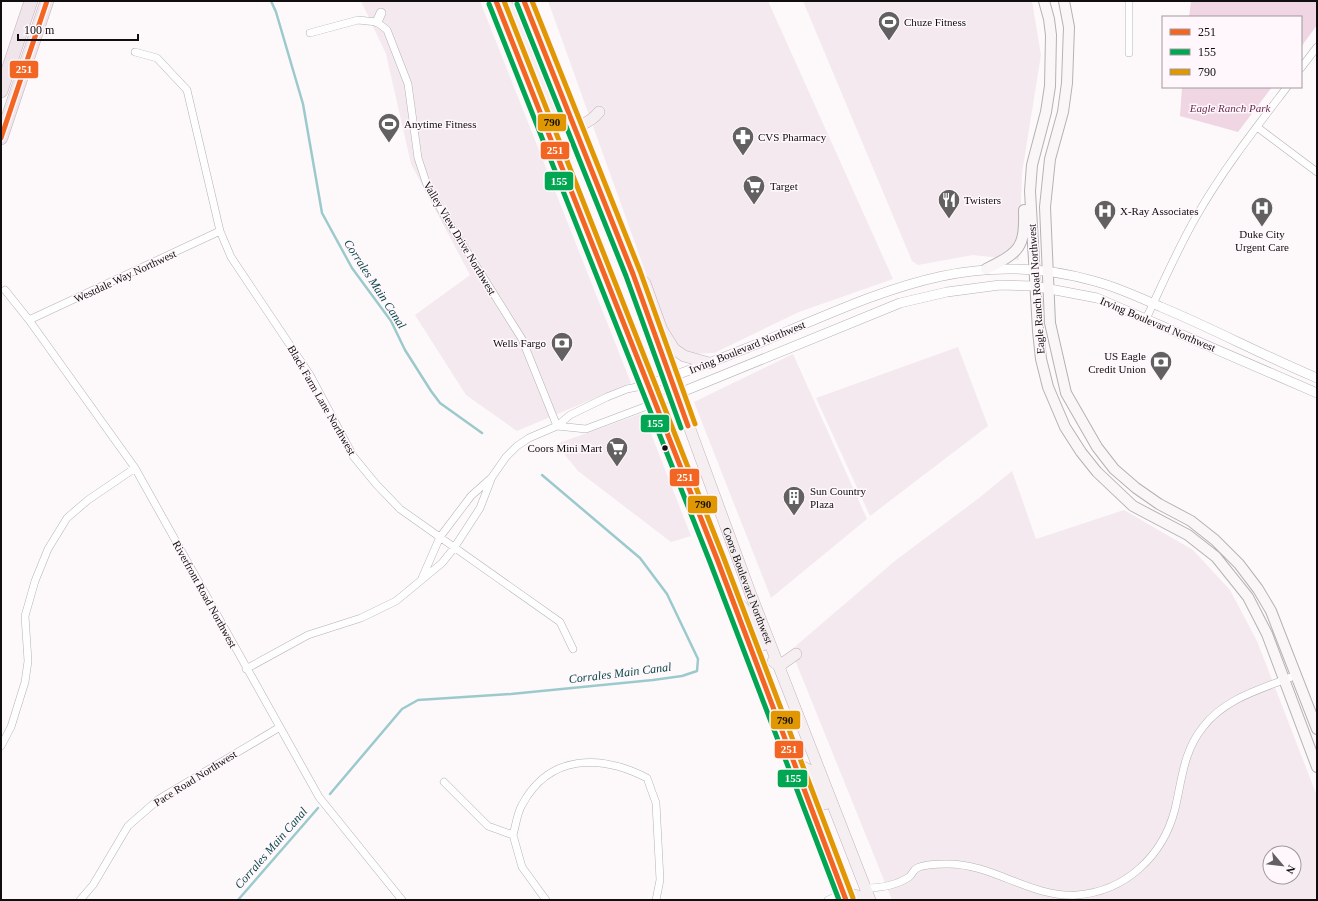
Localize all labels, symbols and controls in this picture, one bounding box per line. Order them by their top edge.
sports icon: Chuze Fitness [876,9,902,42]
scale bar [18,16,138,42]
place label: Chuze Fitness [904,16,966,28]
legend [1162,16,1302,88]
text: 100 m [24,23,55,37]
text: 251 [1198,25,1216,39]
text: 155 [1198,45,1216,59]
line badge: 251 [9,60,39,79]
text: 251 [16,63,32,75]
text: 790 [1198,65,1216,79]
park label: Eagle Ranch Park [1189,102,1271,114]
sports icon: Anytime Fitness [376,111,402,144]
line badge: 790 [537,113,567,132]
text: 790 [544,116,561,128]
place label: Anytime Fitness [404,118,476,130]
pharmacy icon: CVS Pharmacy [730,124,756,157]
place label: CVS Pharmacy [758,131,827,143]
line badge: 251 [540,141,570,160]
text: 251 [547,144,563,156]
line badge: 155 [544,171,574,191]
supermarket icon: Target [741,173,767,206]
text: 155 [551,175,568,187]
street label: Valley View Drive Northwest [421,179,499,297]
place label: Target [770,180,798,192]
restaurant icon: Twisters [936,187,962,220]
place label: Twisters [964,194,1001,206]
hospital icon: Duke City Urgent Care [1249,195,1275,228]
hospital icon: X-Ray Associates [1092,198,1118,231]
place label: X-Ray Associates [1120,205,1199,217]
street label: Eagle Ranch Road Northwest [1025,224,1047,354]
place label: Duke City Urgent Care [1235,228,1289,253]
water label: Corrales Main Canal [341,237,409,332]
street label: Westdale Way Northwest [72,247,178,305]
street label: Irving Boulevard Northwest [1099,294,1217,354]
street label: Irving Boulevard Northwest [687,318,807,376]
bank icon: Wells Fargo [549,330,575,363]
place label: Wells Fargo [493,337,546,349]
street label: Black Farm Lane Northwest [286,343,358,457]
bank icon: US Eagle Credit Union [1148,349,1174,382]
place label: US Eagle Credit Union [1088,350,1146,375]
line badge: 155 [640,414,670,433]
text: 155 [647,417,664,429]
supermarket icon: Coors Mini Mart [604,435,630,468]
place label: Coors Mini Mart [527,442,602,454]
unlabelled marker [660,443,670,453]
line badge: 251 [669,468,700,487]
text: 251 [677,471,693,483]
building icon: Sun Country Plaza [781,484,807,517]
place label: Sun Country Plaza [810,485,866,510]
line badge: 790 [687,495,718,514]
text: 790 [695,498,712,510]
street label: Coors Boulevard Northwest [721,526,775,645]
street label: Riverfront Road Northwest [171,538,239,650]
water label: Corrales Main Canal [568,660,673,686]
line badge: 790 [770,710,801,730]
text: 790 [777,714,794,726]
line badge: 251 [774,740,804,759]
text: 251 [781,743,797,755]
street label: Pace Road Northwest [151,748,239,808]
line badge: 155 [777,769,808,788]
text: 155 [785,772,802,784]
water label: Corrales Main Canal [232,804,311,892]
north arrow [1262,845,1302,885]
text: N [1284,863,1298,876]

